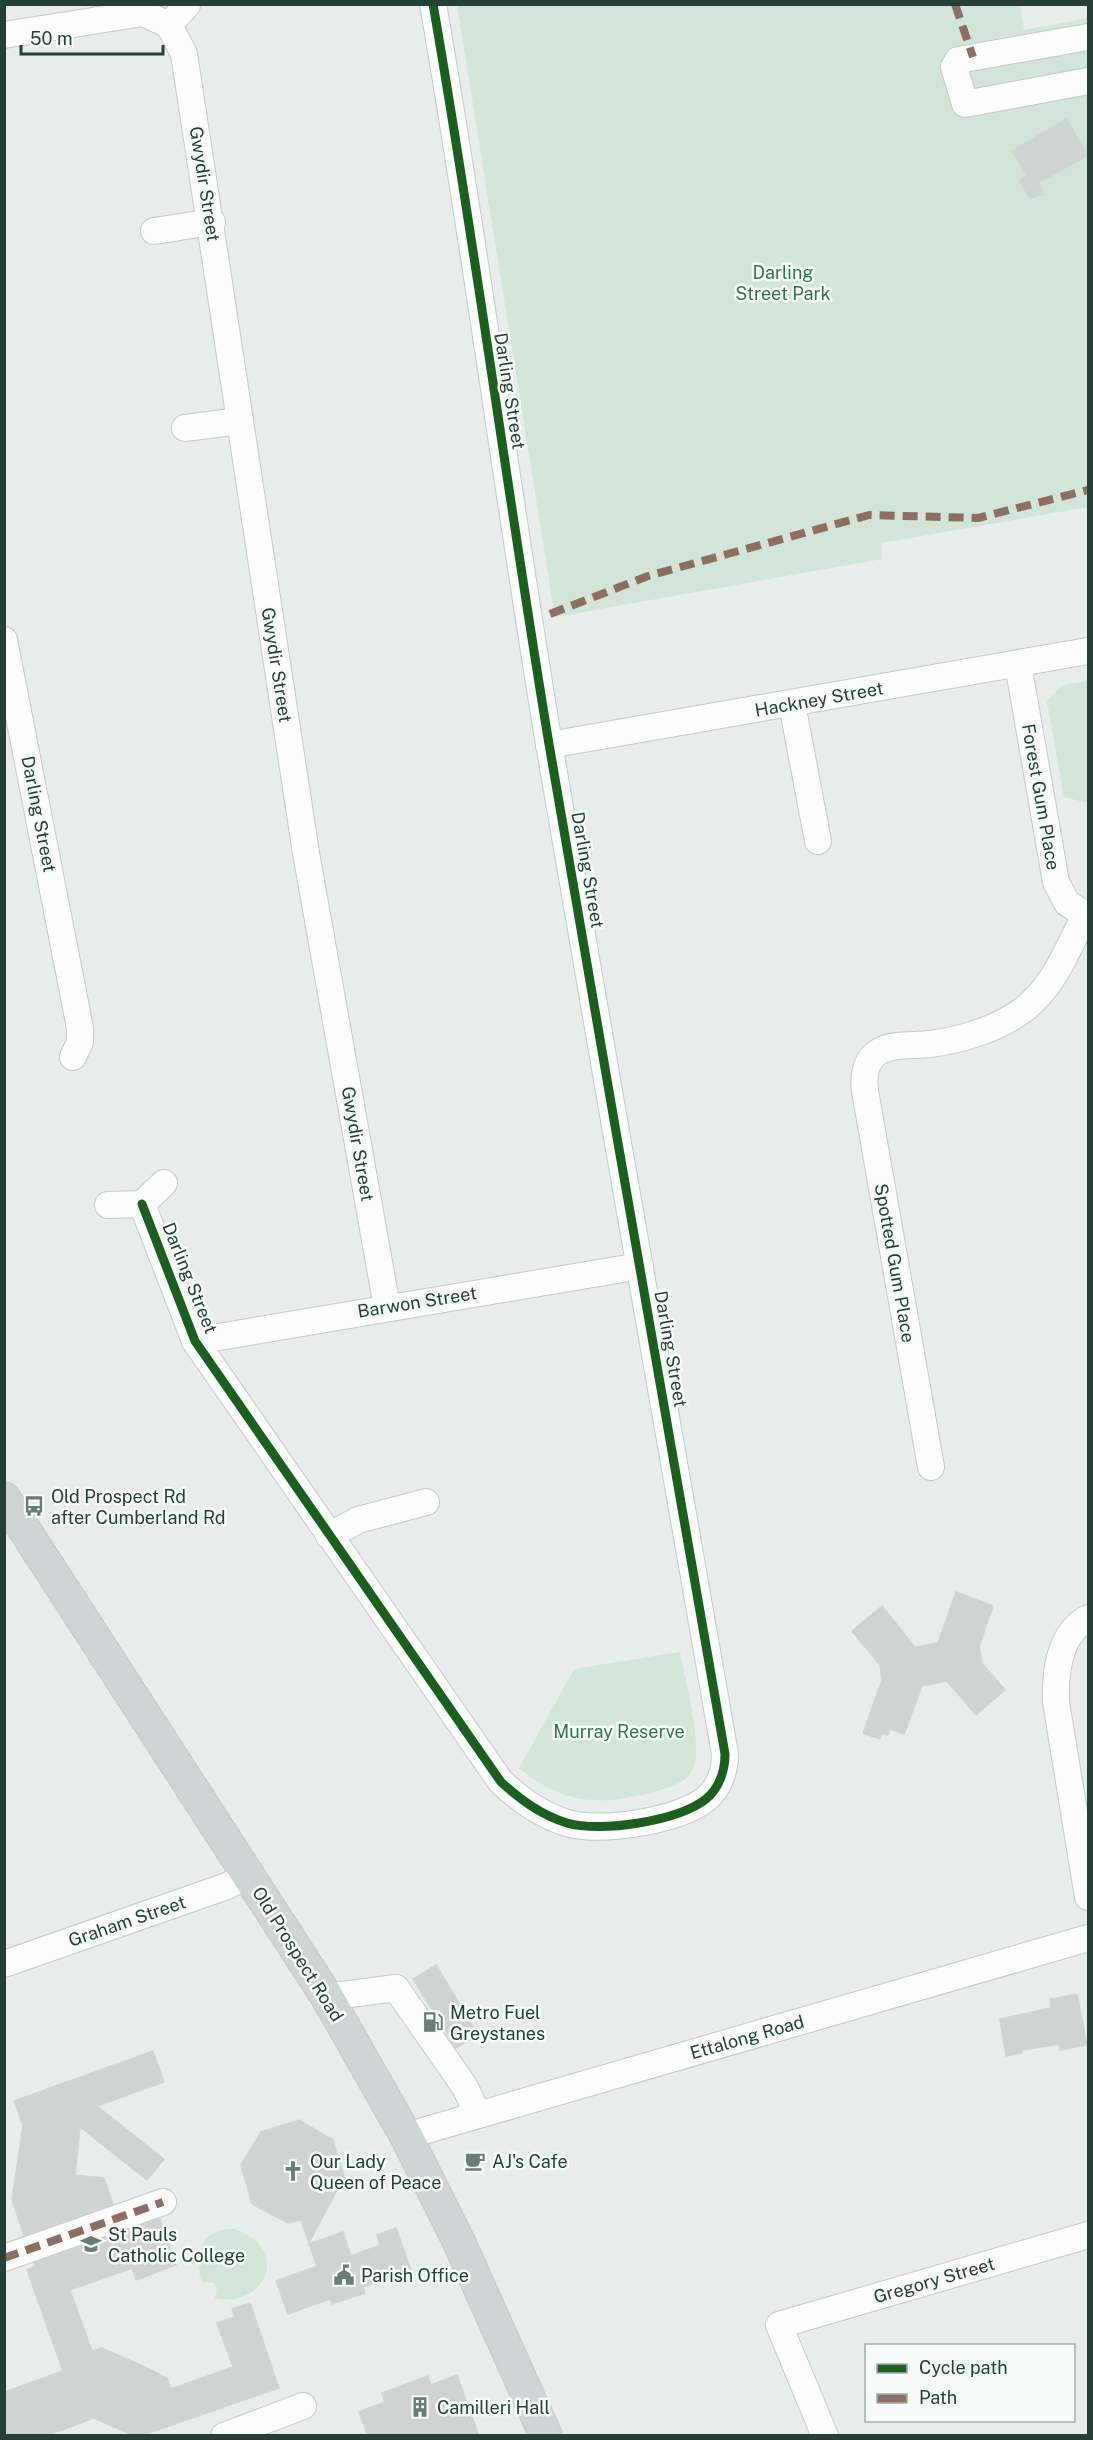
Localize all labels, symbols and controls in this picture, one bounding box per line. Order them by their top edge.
scale bar [21,18,164,56]
text: 50 m [30,28,73,49]
street label: Gwydir Street [186,125,224,243]
park label: Darling Street Park [735,262,831,304]
street label: Darling Street [490,331,530,451]
street label: Gwydir Street [258,606,296,724]
street label: Hackney Street [753,677,885,721]
street label: Forest Gum Place [1018,722,1064,872]
street label: Darling Street [17,754,61,874]
street label: Darling Street [567,810,609,930]
street label: Gwydir Street [338,1085,378,1203]
street label: Spotted Gum Place [871,1182,919,1344]
street label: Darling Street [158,1219,222,1337]
street label: Barwon Street [356,1282,478,1322]
street label: Darling Street [650,1289,692,1409]
place label: Old Prospect Rd after Cumberland Rd [51,1486,226,1528]
bus stop icon: Old Prospect Rd after Cumberland Rd [22,1494,46,1518]
park label: Murray Reserve [553,1721,685,1742]
street label: Old Prospect Road [248,1883,348,2025]
street label: Graham Street [66,1891,188,1951]
place label: Metro Fuel Greystanes [450,2002,545,2044]
fuel station icon: Metro Fuel Greystanes [421,2010,445,2034]
street label: Ettalong Road [688,2011,806,2063]
cafe icon: AJ's Cafe [463,2149,487,2173]
place label: Our Lady Queen of Peace [310,2151,441,2193]
place label: AJ's Cafe [492,2151,568,2172]
church icon: Our Lady Queen of Peace [281,2159,305,2183]
place label: St Pauls Catholic College [108,2224,245,2266]
school or university icon: St Pauls Catholic College [79,2232,103,2256]
street label: Gregory Street [871,2253,997,2307]
public building icon: Parish Office [332,2263,356,2287]
place label: Parish Office [361,2265,469,2286]
legend [865,2344,1075,2422]
text: Cycle path [919,2357,1008,2378]
text: Path [919,2387,957,2408]
building icon: Camilleri Hall [408,2395,432,2419]
place label: Camilleri Hall [437,2397,550,2418]

